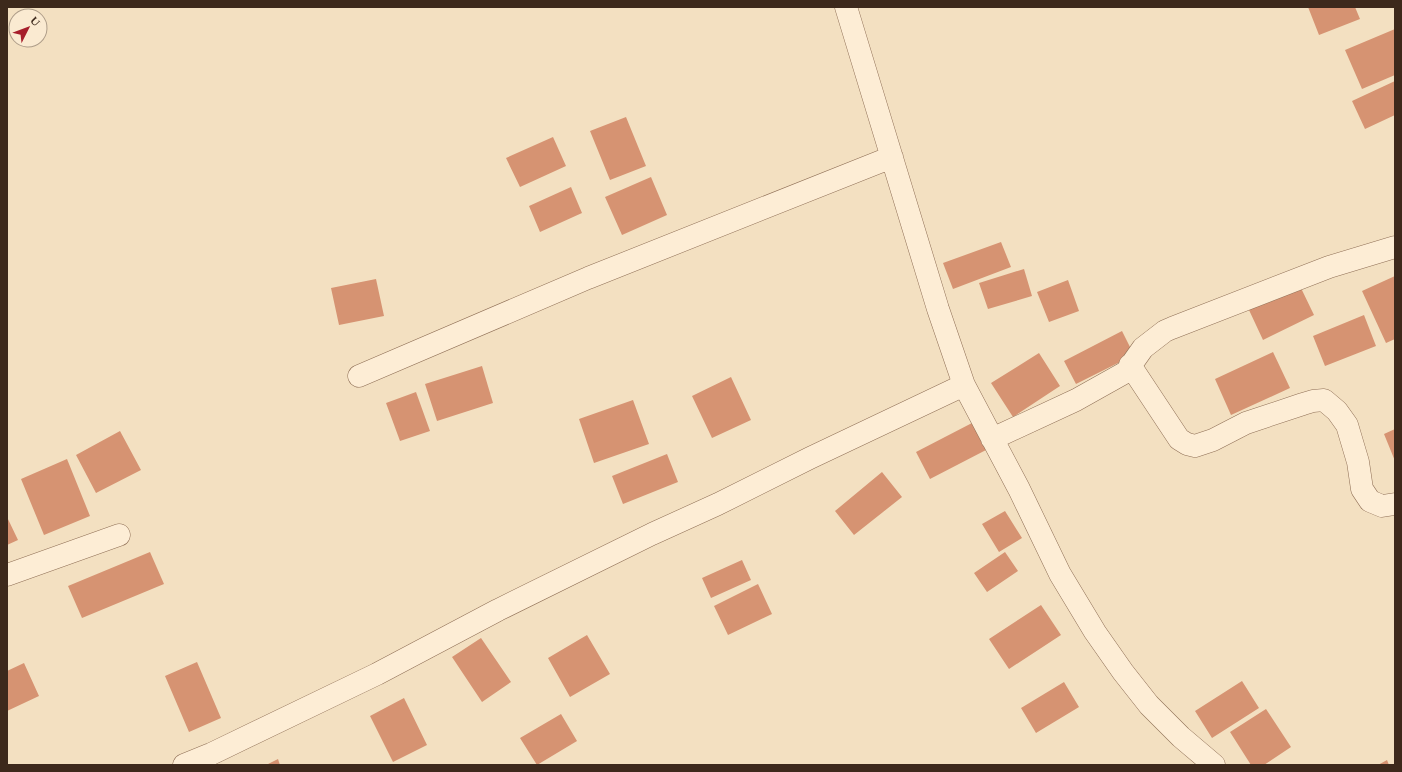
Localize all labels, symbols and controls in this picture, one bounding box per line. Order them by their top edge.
north arrow [8,8,48,48]
text: U [26,13,44,31]

